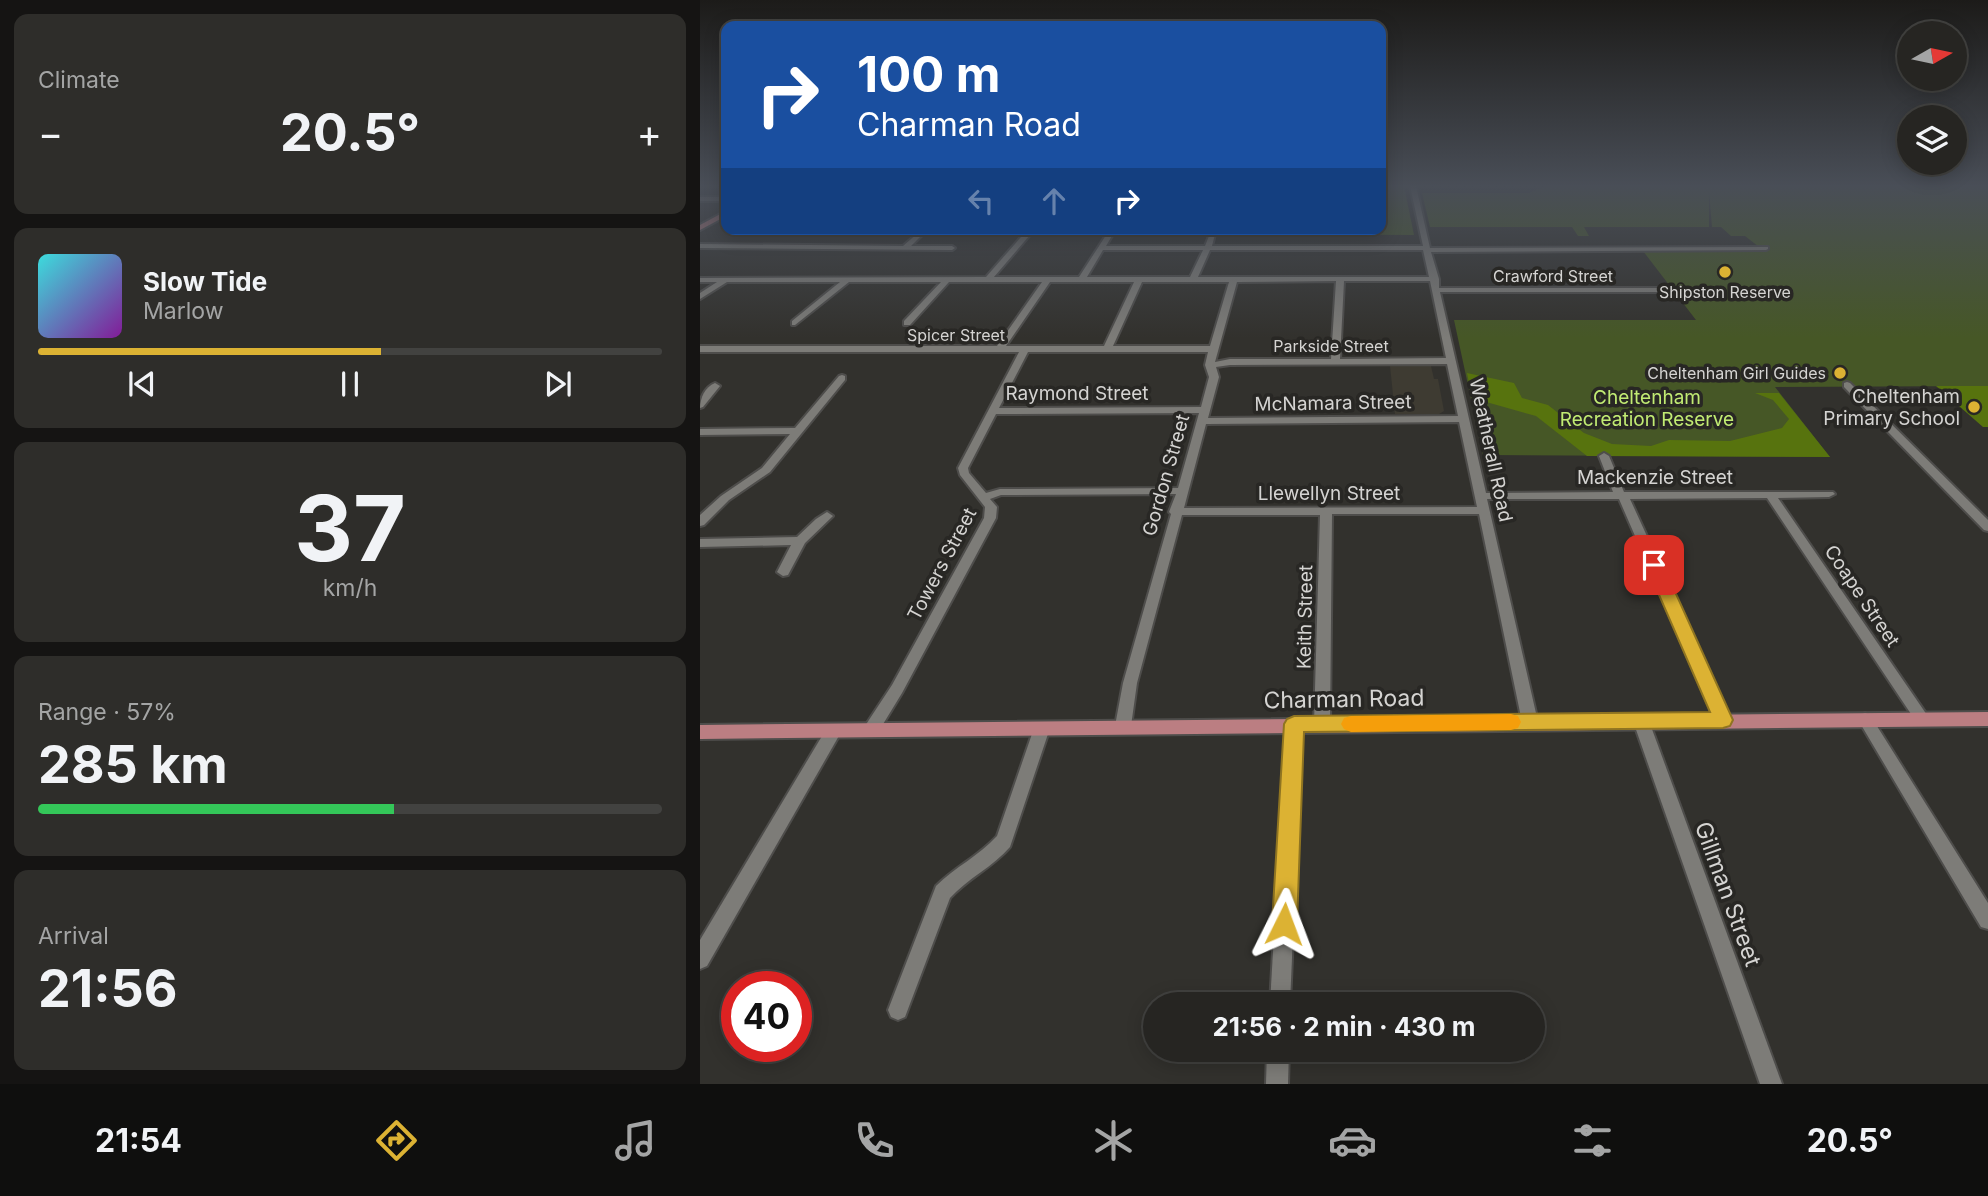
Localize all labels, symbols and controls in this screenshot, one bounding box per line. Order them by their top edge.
north arrow [1897,21,1967,91]
map controls [1897,21,1967,175]
text: 100 m [857,45,1001,104]
icon: right [742,49,833,140]
text: Climate [38,66,120,94]
text: 20.5° [280,101,420,164]
text: Charman Road [857,105,1081,144]
button: layers [1897,105,1967,175]
text: − [38,110,63,156]
text: + [637,110,662,156]
icon: left [962,182,1000,220]
icon: ahead [1035,182,1073,220]
icon: right [1108,182,1146,220]
marker: Shipston Reserve [1717,264,1733,280]
text: Slow Tide [143,266,267,297]
street label: Crawford Street [1493,266,1613,286]
place label: Shipston Reserve [1659,282,1791,302]
text: Marlow [143,297,223,325]
street label: Spicer Street [907,325,1005,345]
street label: Parkside Street [1273,336,1389,356]
place label: Cheltenham Girl Guides [1647,363,1826,383]
icon: previous [123,365,161,403]
icon: pause [331,365,369,403]
icon: next [539,365,577,403]
marker: Cheltenham Girl Guides [1832,365,1848,381]
street label: Weatherall Road [1465,376,1517,524]
street label: Raymond Street [1005,382,1149,405]
place label: Cheltenham Primary School [1823,385,1960,430]
park label: Cheltenham Recreation Reserve [1560,386,1734,431]
street label: McNamara Street [1254,390,1412,416]
marker: Cheltenham Primary School [1966,399,1982,415]
street label: Gordon Street [1138,411,1194,539]
street label: Mackenzie Street [1577,466,1733,489]
text: 37 [294,473,406,583]
street label: Llewellyn Street [1258,482,1400,505]
street label: Towers Street [903,504,981,624]
pin [1624,535,1684,595]
street label: Coape Street [1820,541,1904,651]
icon: arrive [1635,546,1673,584]
street label: Keith Street [1293,565,1317,669]
text: km/h [323,574,377,602]
street label: Charman Road [1263,684,1425,714]
text: Range · 57% [38,698,176,726]
text: 285 km [38,733,228,796]
street label: Gillman Street [1689,818,1767,971]
position arrow [1247,887,1321,961]
text: Arrival [38,922,109,950]
text: 21:56 [38,957,178,1020]
speed limit sign: 40 [721,971,812,1062]
text: 21:56 · 2 min · 430 m [1212,1011,1476,1042]
icon: directions [372,1116,421,1165]
icon: music [611,1116,660,1165]
icon: phone [850,1116,899,1165]
icon: climate [1089,1116,1138,1165]
icon: car [1328,1116,1377,1165]
icon: filters [1568,1116,1617,1165]
text: 21:54 [95,1121,182,1160]
text: 20.5° [1807,1121,1893,1160]

